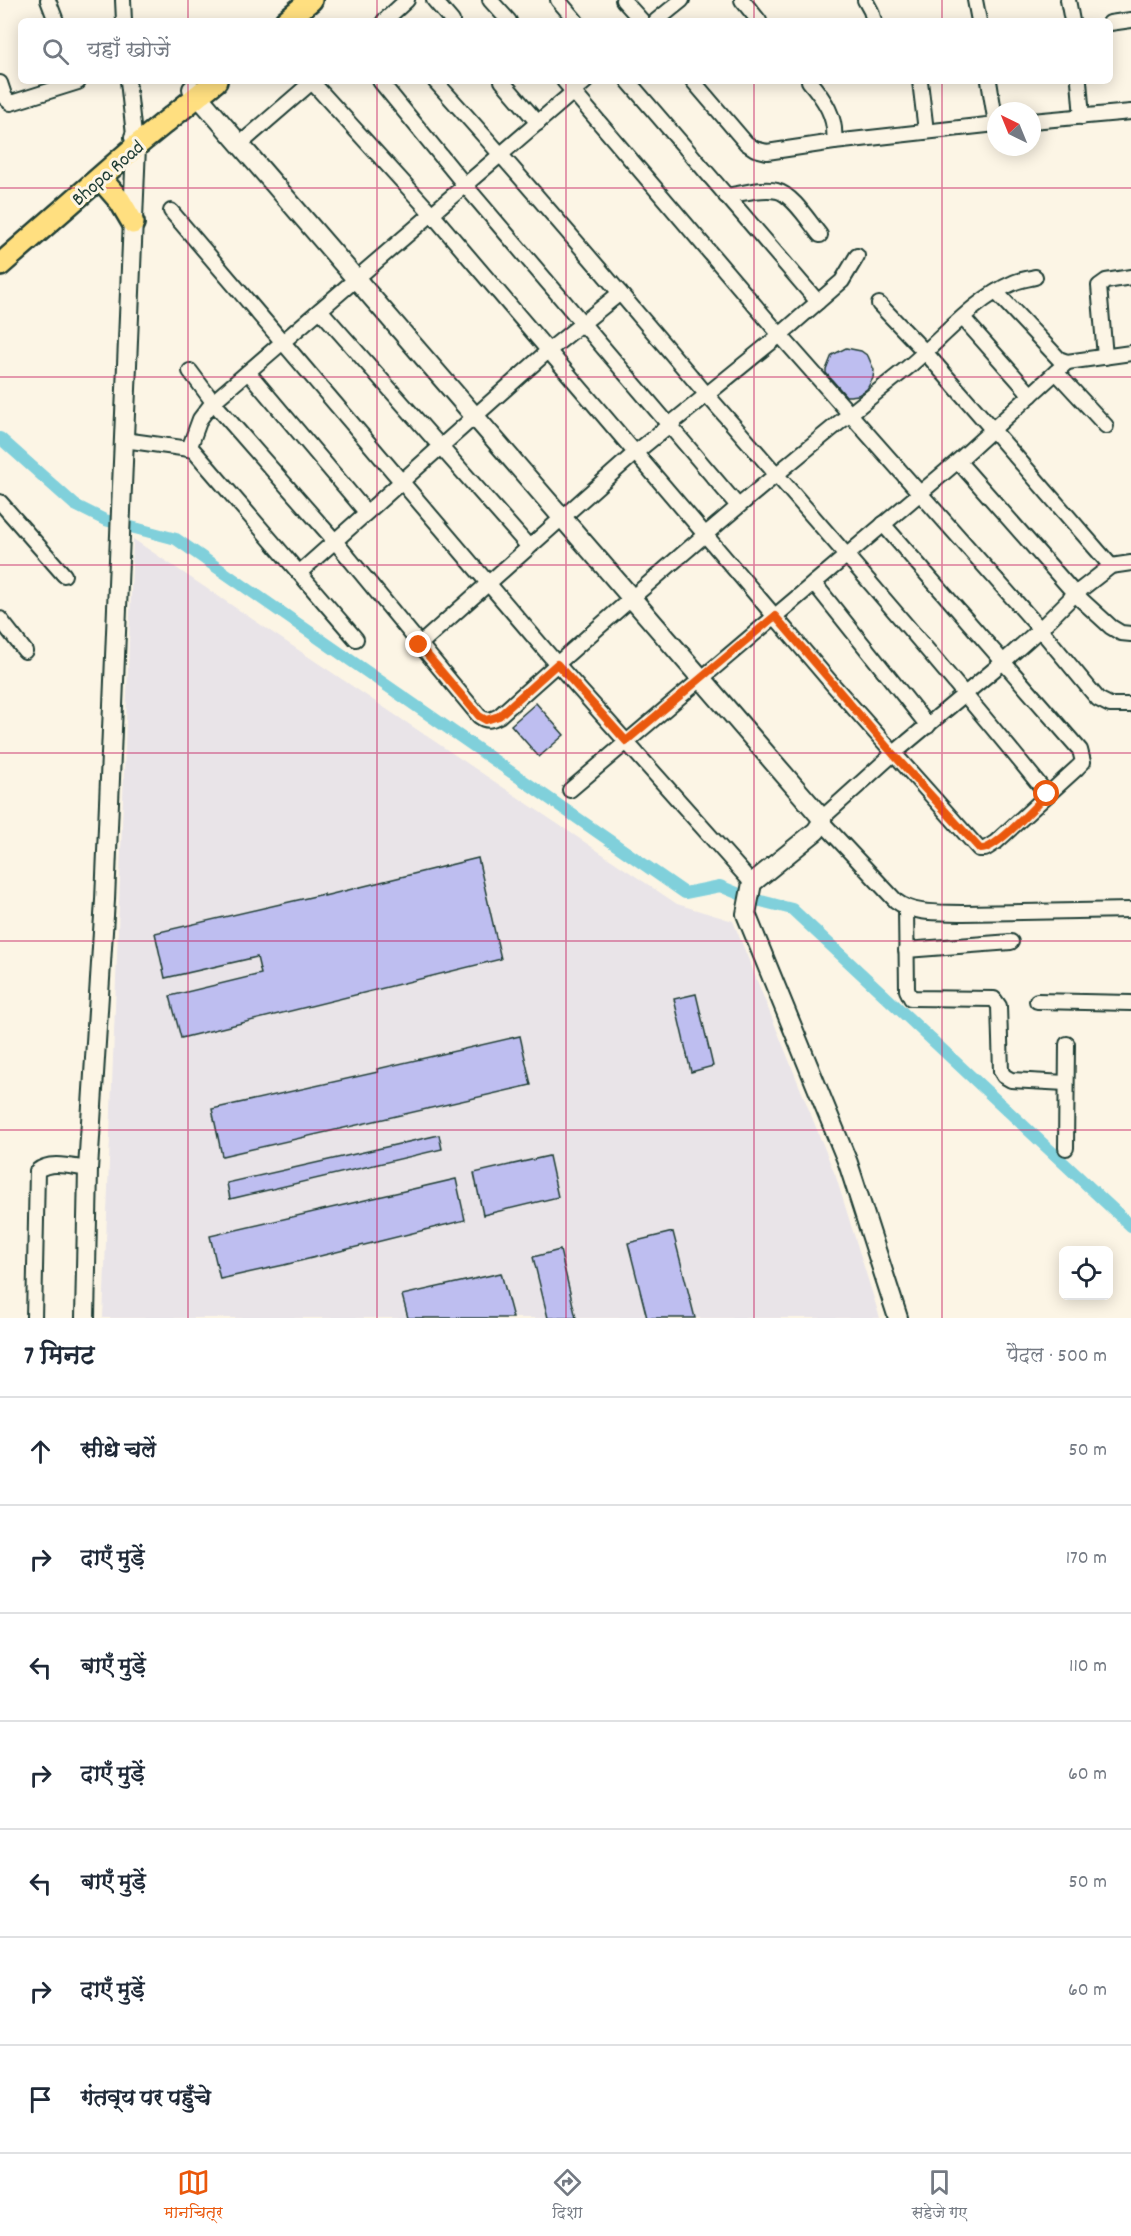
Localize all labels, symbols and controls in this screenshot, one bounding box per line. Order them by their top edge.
search box [18,18,1113,84]
icon: search [39,35,72,68]
text: यहाँ खोजें [87,36,170,67]
north arrow [987,102,1041,156]
street label: Bhopa Road [67,135,151,214]
route end [405,631,431,657]
route start [1033,780,1059,806]
map controls [1059,1246,1113,1300]
button: locate [1059,1246,1113,1300]
text: 7 मिनट [24,1339,95,1376]
text: पैदल · 500 m [1007,1343,1107,1371]
icon: ahead [24,1435,57,1468]
text: सीधे चलें [81,1436,156,1467]
text: 50 m [1069,1437,1107,1465]
icon: right [24,1543,57,1576]
text: दाएँ मुड़ें [81,1544,145,1575]
text: 170 m [1066,1545,1107,1573]
icon: left [24,1651,57,1684]
text: बाएँ मुड़ें [81,1652,146,1683]
text: 110 m [1069,1653,1107,1681]
icon: right [24,1759,57,1792]
text: दाएँ मुड़ें [81,1760,145,1791]
text: 60 m [1068,1761,1107,1789]
icon: left [24,1867,57,1900]
text: बाएँ मुड़ें [81,1868,146,1899]
text: 50 m [1069,1869,1107,1897]
icon: right [24,1975,57,2008]
text: दाएँ मुड़ें [81,1976,145,2007]
text: 60 m [1068,1977,1107,2005]
icon: arrive [24,2083,57,2116]
text: गंतव्य पर पहुँचे [81,2084,211,2115]
tab: मानचित्र [164,2166,223,2225]
tab: दिशा [551,2166,584,2225]
tab: सहेजे गए [912,2166,967,2225]

